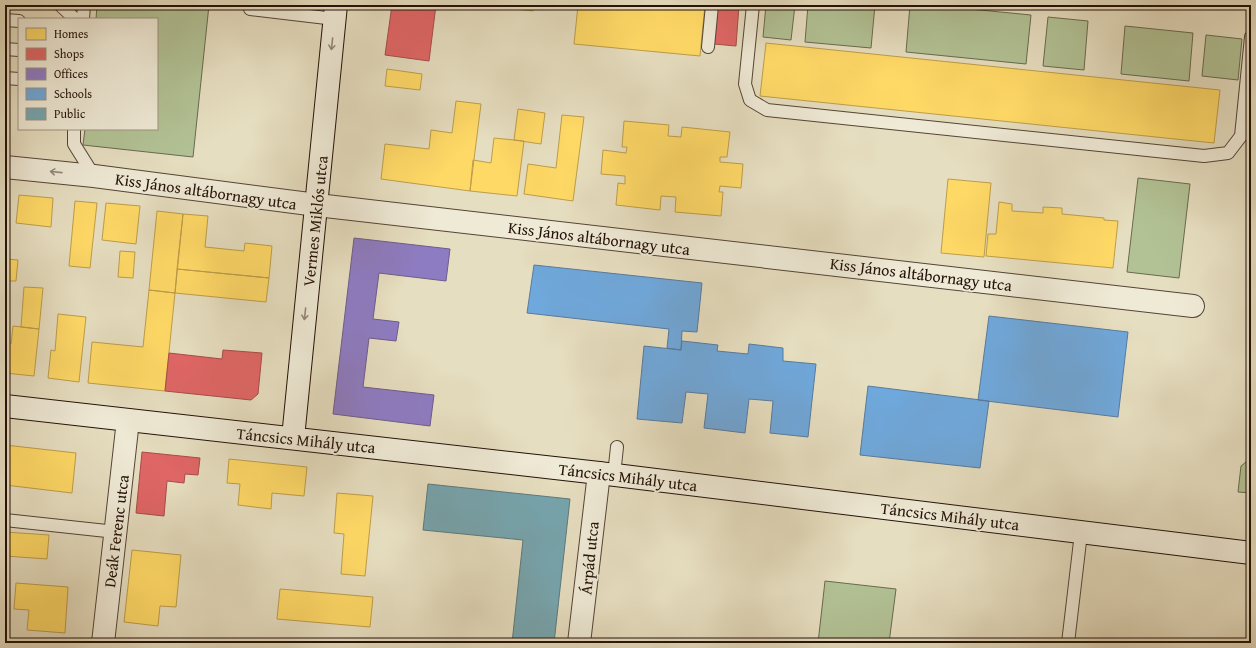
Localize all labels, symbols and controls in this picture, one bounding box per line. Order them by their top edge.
legend [18,18,158,130]
text: Homes [54,25,89,42]
one-way arrow [328,37,336,50]
text: Shops [54,45,84,62]
text: Offices [54,65,88,82]
text: Schools [54,85,92,102]
text: Public [54,105,86,122]
street label: Vermes Miklós utca [296,154,334,288]
street label: Kiss János altábornagy utca [114,166,299,216]
one-way arrow [50,168,63,176]
street label: Kiss János altábornagy utca [507,215,692,261]
street label: Kiss János altábornagy utca [829,251,1014,297]
one-way arrow [301,307,309,320]
street label: Táncsics Mihály utca [235,421,377,459]
street label: Táncsics Mihály utca [557,457,699,497]
street label: Deák Ferenc utca [97,473,135,589]
street label: Táncsics Mihály utca [879,496,1021,536]
street label: Árpád utca [573,520,605,596]

